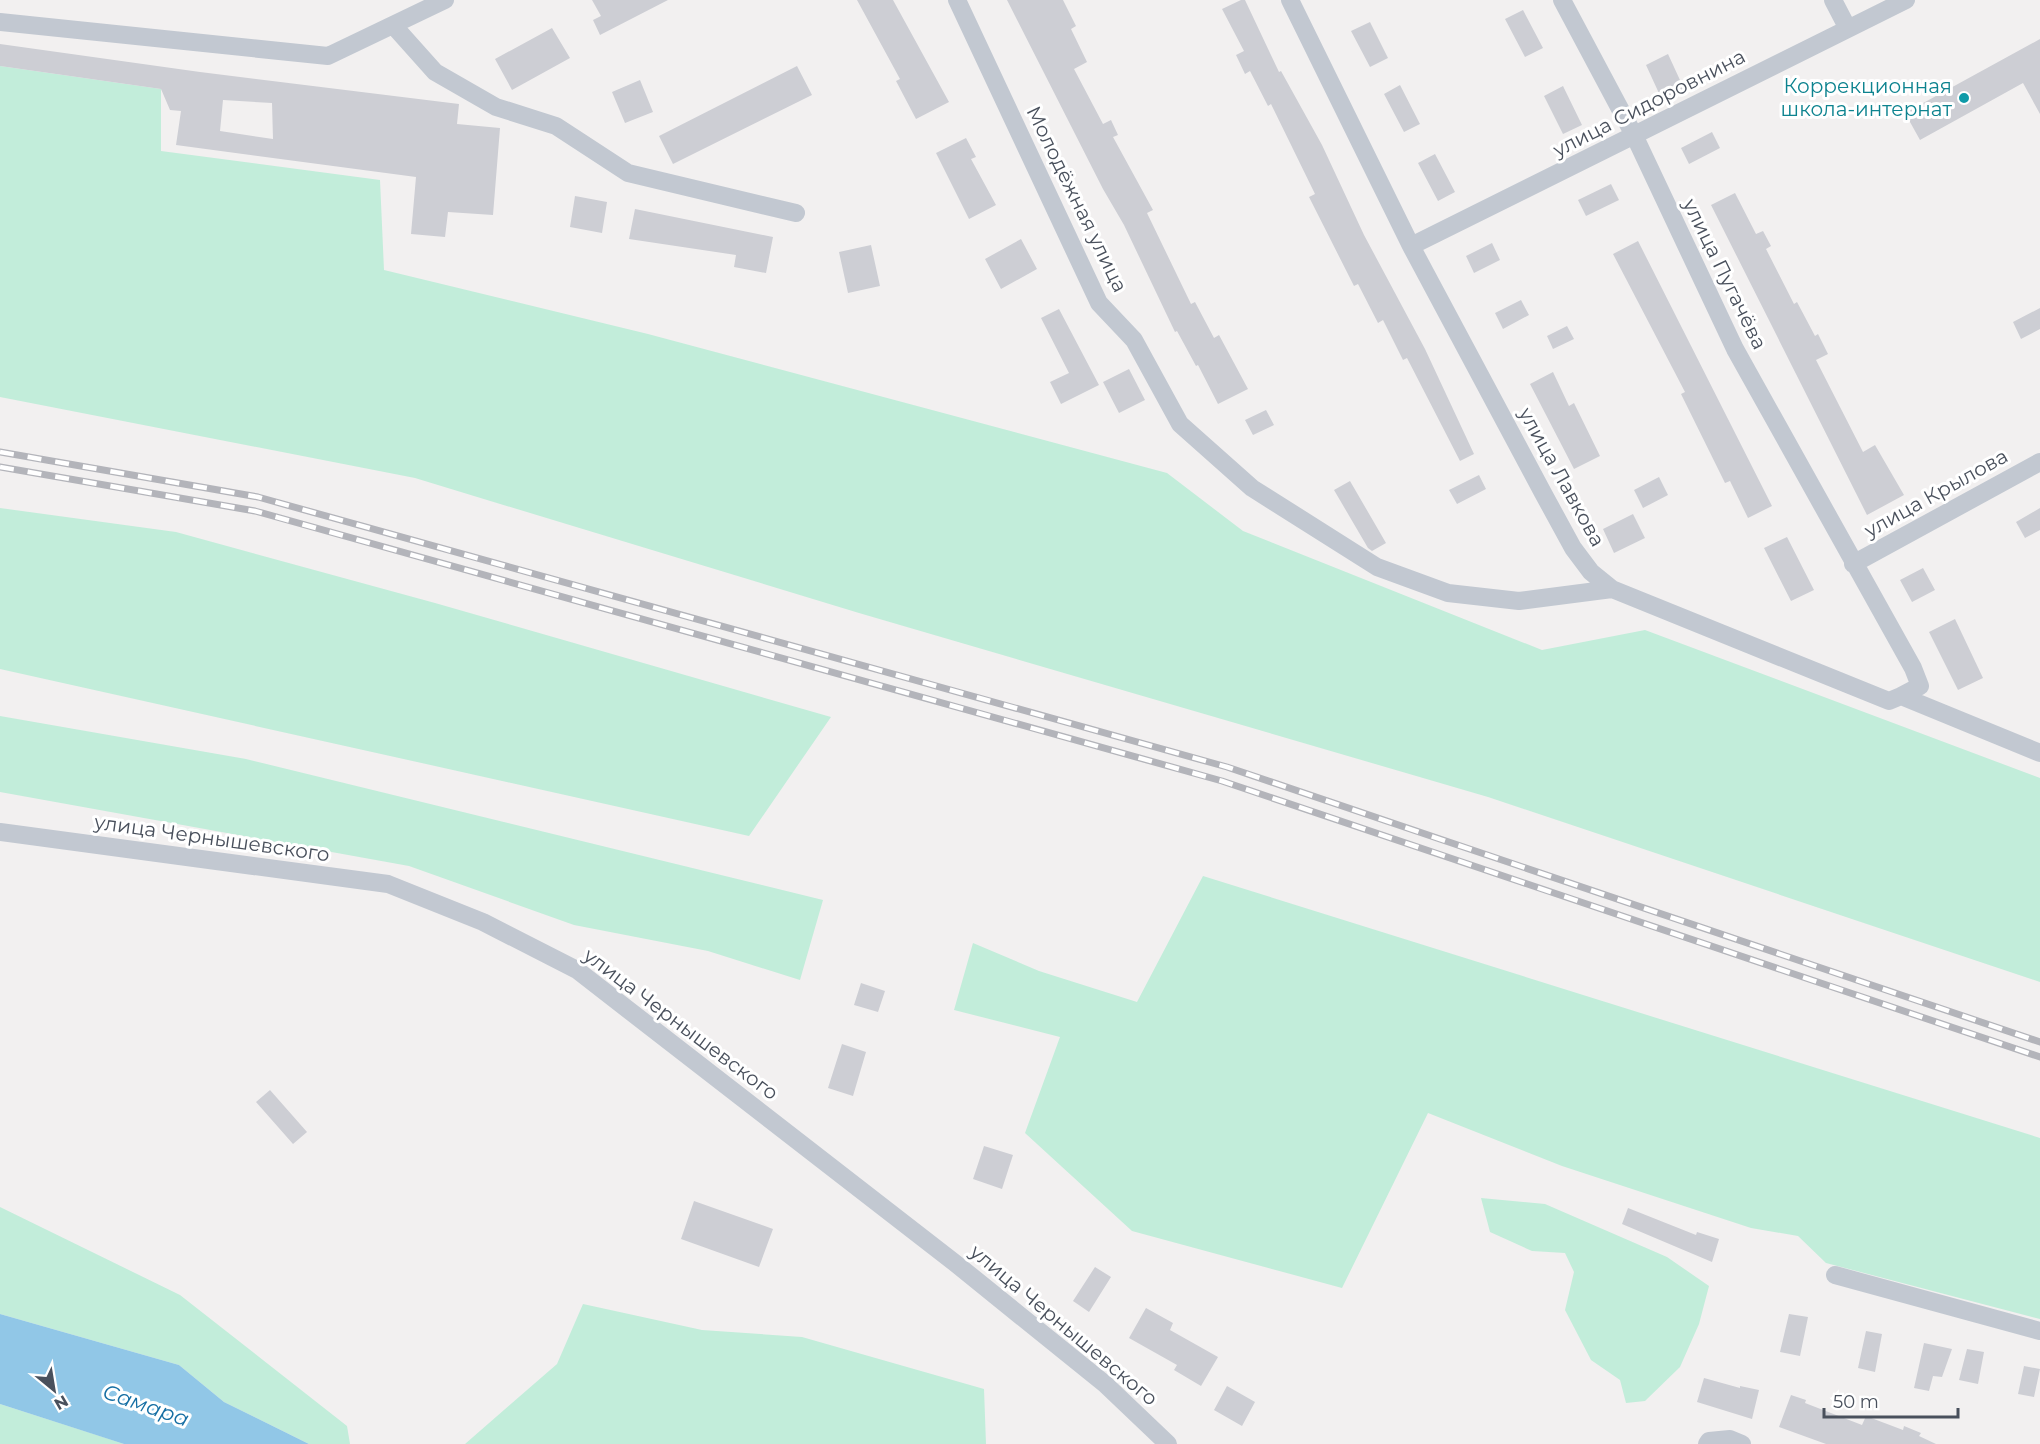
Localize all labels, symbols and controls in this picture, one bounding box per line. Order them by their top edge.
street label: улица Сидоровнина [1548,44,1749,162]
place label: Коррекционная школа-интернат [1781,74,1953,121]
marker: Коррекционная школа-интернат [1957,91,1971,105]
street label: Молодёжная улица [1022,102,1132,296]
street label: улица Пугачёва [1678,194,1772,353]
street label: улица Лавкова [1513,403,1610,551]
street label: улица Крылова [1859,444,2012,543]
street label: улица Чернышевского [92,809,331,866]
street label: улица Чернышевского [578,942,783,1105]
street label: улица Чернышевского [965,1239,1163,1410]
north arrow [24,1360,84,1420]
water label: Самара [100,1379,192,1431]
scale bar [1824,1381,1958,1419]
text: N [51,1391,72,1414]
text: 50 m [1833,1391,1879,1413]

